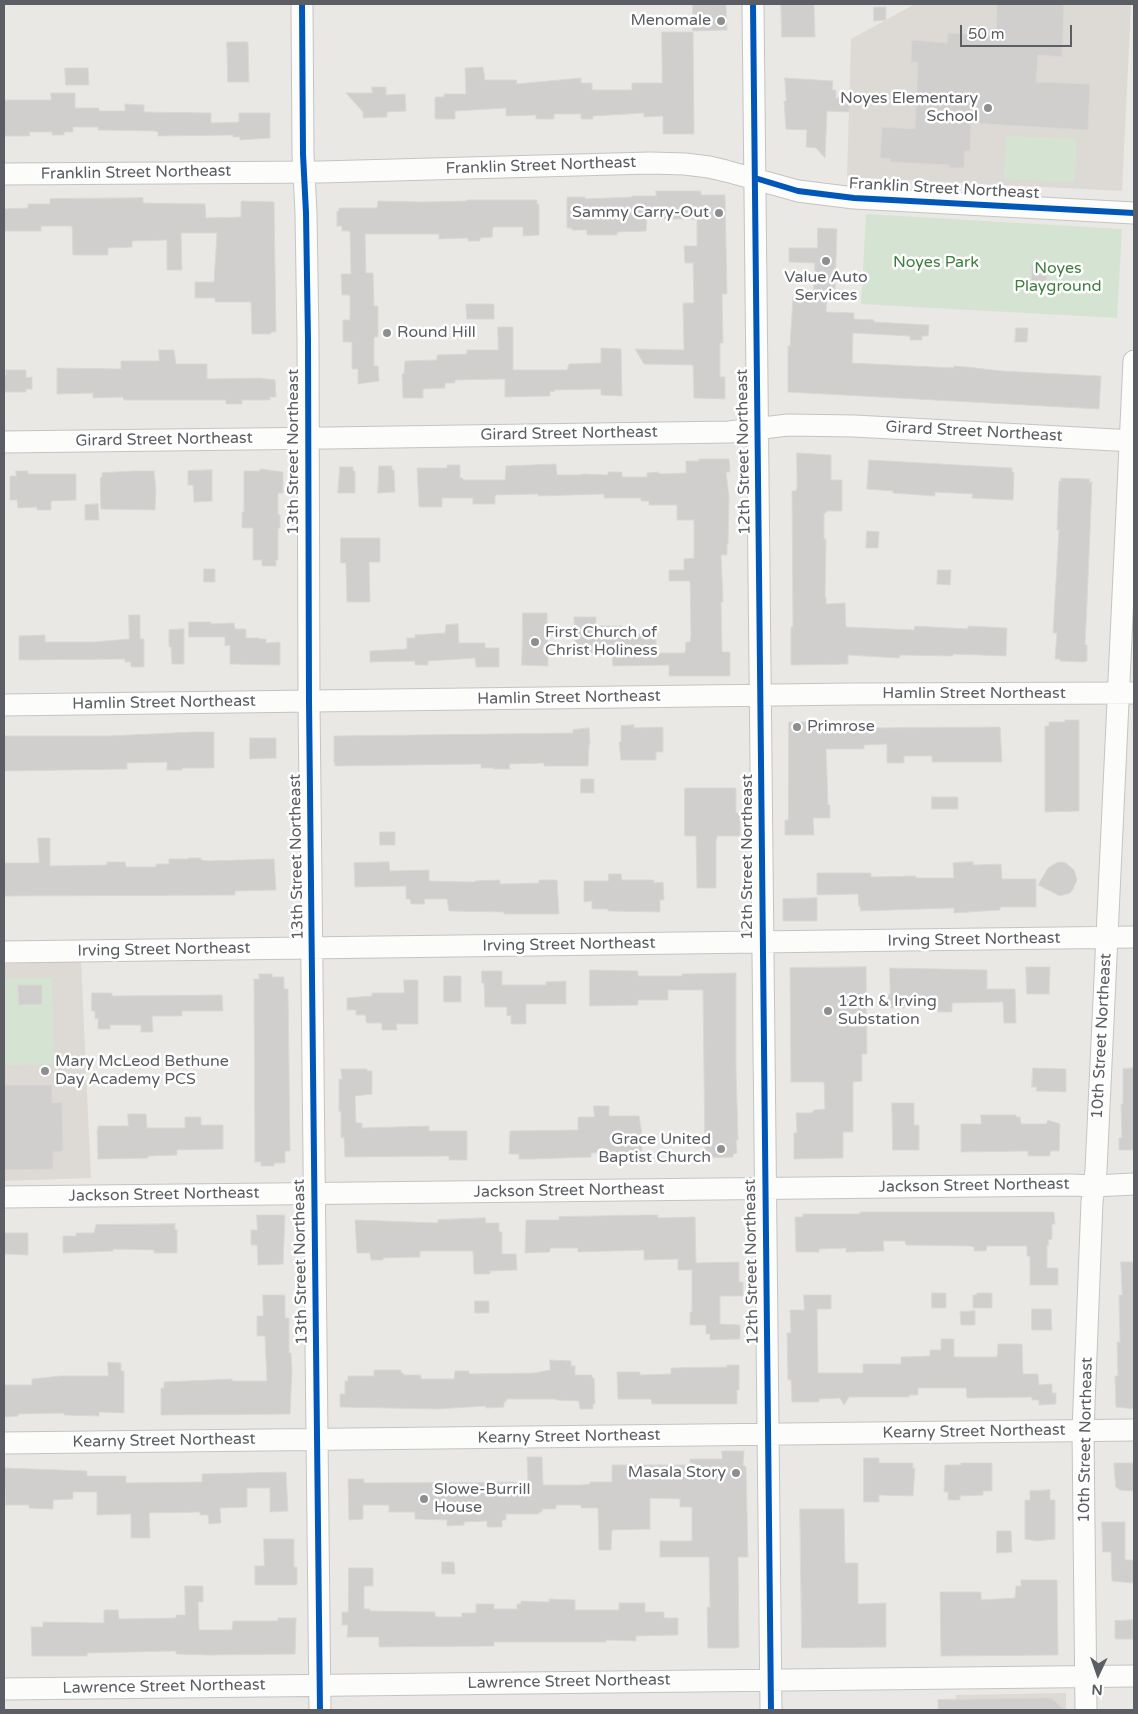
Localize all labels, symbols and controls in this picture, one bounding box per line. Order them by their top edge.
place label: Menomale [631,11,711,31]
marker: Menomale [715,15,727,27]
scale bar [963,15,1076,47]
text: 50 m [968,25,1005,43]
place label: Noyes Elementary School [840,89,978,127]
marker: Noyes Elementary School [982,102,994,114]
street label: Franklin Street Northeast [445,153,637,179]
street label: Franklin Street Northeast [40,162,232,184]
street label: Franklin Street Northeast [848,174,1040,204]
place label: Sammy Carry-Out [572,203,709,223]
marker: Sammy Carry-Out [713,207,725,219]
park label: Noyes Park [893,253,979,273]
marker: Value Auto Services [820,255,832,267]
park label: Noyes Playground [1014,259,1102,297]
place label: Value Auto Services [784,268,868,306]
place label: Round Hill [397,323,476,343]
marker: Round Hill [381,327,393,339]
street label: 13th Street Northeast [284,369,304,535]
street label: 12th Street Northeast [733,369,755,535]
street label: Girard Street Northeast [885,418,1063,446]
street label: Girard Street Northeast [480,423,658,445]
street label: Girard Street Northeast [75,429,253,451]
place label: First Church of Christ Holiness [545,623,658,661]
marker: First Church of Christ Holiness [529,636,541,648]
street label: Hamlin Street Northeast [882,684,1066,704]
street label: Hamlin Street Northeast [477,687,661,709]
street label: Hamlin Street Northeast [72,692,256,714]
place label: Primrose [807,717,875,737]
marker: Primrose [791,721,803,733]
street label: 13th Street Northeast [286,774,308,940]
street label: 12th Street Northeast [738,774,758,940]
street label: Irving Street Northeast [887,929,1061,951]
street label: Irving Street Northeast [482,934,656,956]
street label: Irving Street Northeast [77,939,251,961]
street label: 10th Street Northeast [1088,953,1116,1119]
place label: 12th & Irving Substation [838,992,937,1030]
marker: 12th & Irving Substation [822,1005,834,1017]
place label: Mary McLeod Bethune Day Academy PCS [55,1052,229,1090]
marker: Mary McLeod Bethune Day Academy PCS [39,1065,51,1077]
place label: Grace United Baptist Church [598,1130,711,1168]
marker: Grace United Baptist Church [715,1143,727,1155]
street label: Jackson Street Northeast [878,1175,1070,1197]
street label: 13th Street Northeast [290,1179,312,1345]
street label: 12th Street Northeast [741,1179,763,1345]
street label: Jackson Street Northeast [473,1180,665,1202]
street label: Jackson Street Northeast [68,1184,260,1206]
street label: 10th Street Northeast [1075,1357,1097,1523]
street label: Kearny Street Northeast [882,1421,1066,1443]
street label: Kearny Street Northeast [477,1426,661,1448]
street label: Kearny Street Northeast [72,1430,256,1452]
place label: Masala Story [628,1463,726,1483]
marker: Masala Story [730,1467,742,1479]
place label: Slowe-Burrill House [434,1480,530,1518]
marker: Slowe-Burrill House [418,1493,430,1505]
north arrow [1073,1649,1123,1699]
street label: Lawrence Street Northeast [467,1671,671,1693]
street label: Lawrence Street Northeast [62,1676,266,1698]
text: N [1091,1681,1103,1698]

